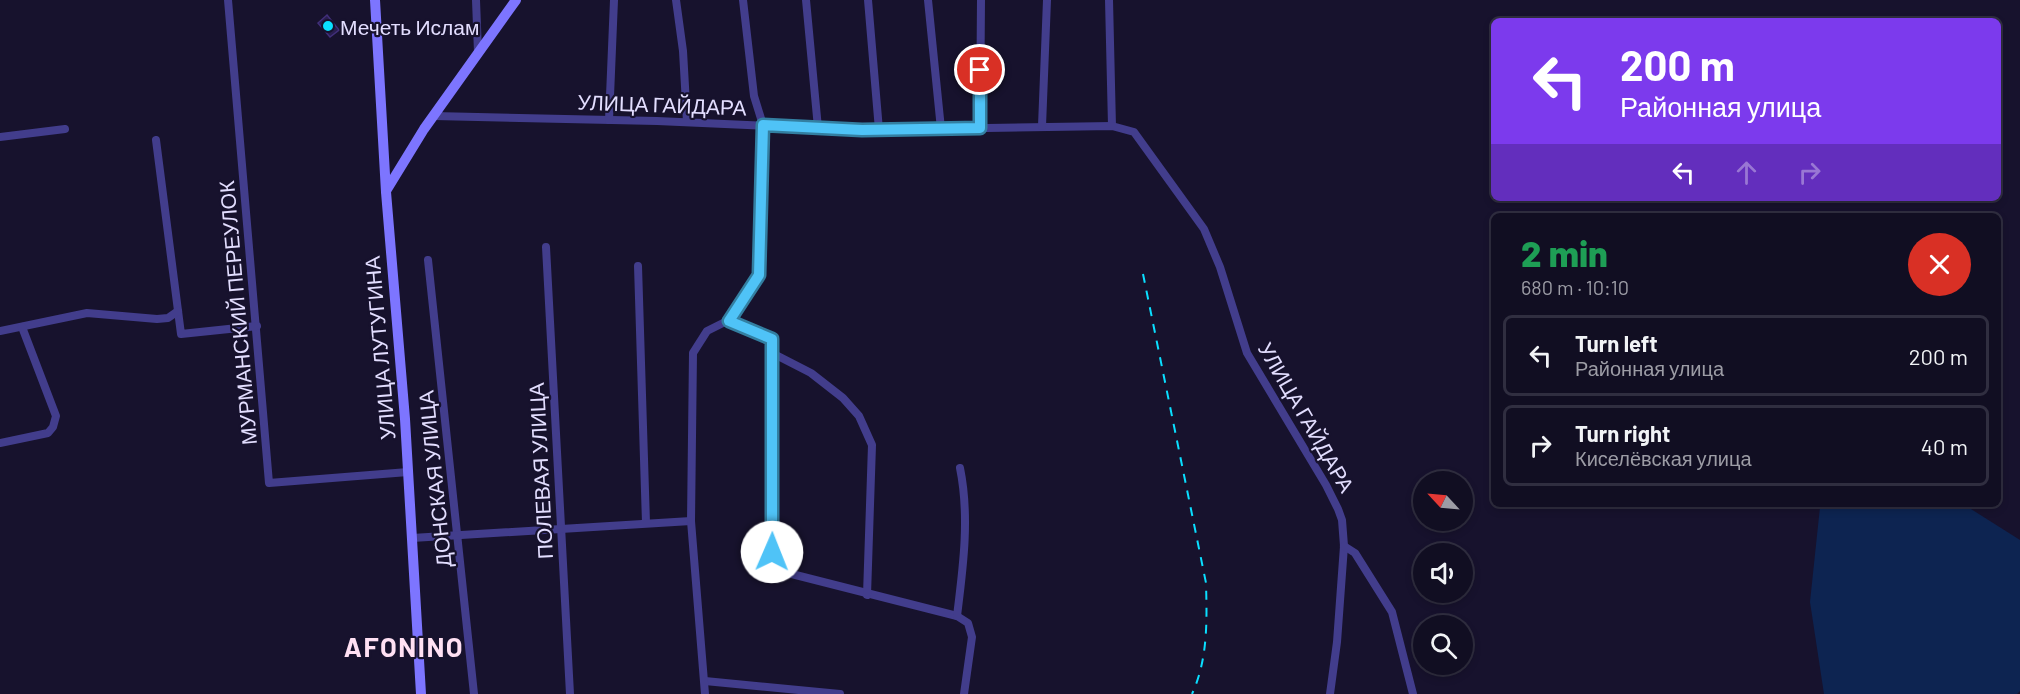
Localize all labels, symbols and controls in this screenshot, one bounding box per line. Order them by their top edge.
place label: Мечеть Ислам [340,14,479,39]
marker: Мечеть Ислам [321,19,335,33]
text: 200 m [1620,39,1735,89]
icon: left [1521,42,1599,120]
pin [954,44,1005,95]
icon: arrive [963,53,996,86]
street label: УЛИЦА ГАЙДАРА [577,89,747,119]
text: Районная улица [1620,90,1821,122]
icon: left [1667,156,1700,189]
icon: ahead [1730,156,1763,189]
icon: right [1793,156,1826,189]
street label: МУРМАНСКИЙ ПЕРЕУЛОК [213,179,261,446]
text: 2 min [1521,231,1608,274]
button: close [1908,233,1971,296]
street label: УЛИЦА ЛУТУГИНА [359,255,399,441]
text: 680 m · 10:10 [1521,275,1629,299]
text: Turn left [1575,330,1658,356]
street label: УЛИЦА ГАЙДАРА [1254,337,1360,497]
icon: left [1524,339,1557,372]
text: 200 m [1909,343,1968,369]
text: Районная улица [1575,356,1724,380]
street label: ПОЛЕВАЯ УЛИЦА [523,382,557,560]
street label: ДОНСКАЯ УЛИЦА [412,389,456,569]
text: Turn right [1575,420,1670,446]
icon: right [1524,429,1557,462]
text: 40 m [1921,433,1968,459]
text: Киселёвская улица [1575,446,1752,470]
north arrow [1413,471,1473,531]
map controls [1413,471,1473,675]
position arrow [740,520,804,584]
button: sound [1413,543,1473,603]
button: search [1413,615,1473,675]
district label: AFONINO [344,630,464,662]

